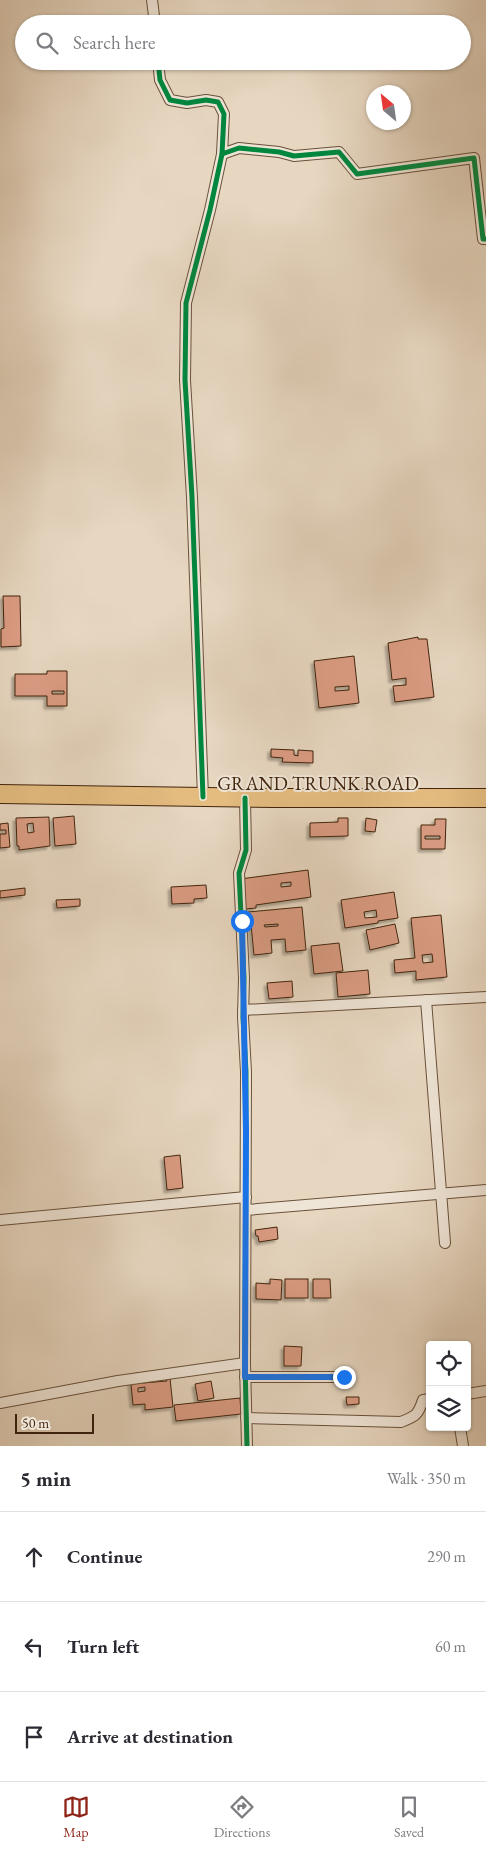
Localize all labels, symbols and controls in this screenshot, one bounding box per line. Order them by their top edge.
search box [15,15,471,70]
icon: search [33,29,61,57]
text: Search here [73,30,155,55]
north arrow [366,85,411,130]
street label: GRAND TRUNK ROAD [217,771,419,796]
route start [231,910,254,933]
map controls [426,1341,471,1431]
button: locate [426,1341,471,1386]
route end [333,1366,356,1389]
button: layers [426,1386,471,1431]
scale bar [15,1411,94,1434]
text: 50 m [22,1414,49,1432]
text: 5 min [20,1465,71,1492]
text: Walk · 350 m [387,1468,466,1489]
icon: ahead [20,1543,48,1571]
text: Continue [67,1544,142,1569]
text: 290 m [427,1546,466,1567]
icon: left [20,1633,48,1661]
text: Turn left [67,1634,139,1659]
text: 60 m [435,1636,466,1657]
icon: arrive [20,1723,48,1751]
text: Arrive at destination [67,1724,233,1749]
tab: Map [62,1793,90,1841]
tab: Directions [214,1793,270,1841]
tab: Saved [394,1793,424,1841]

